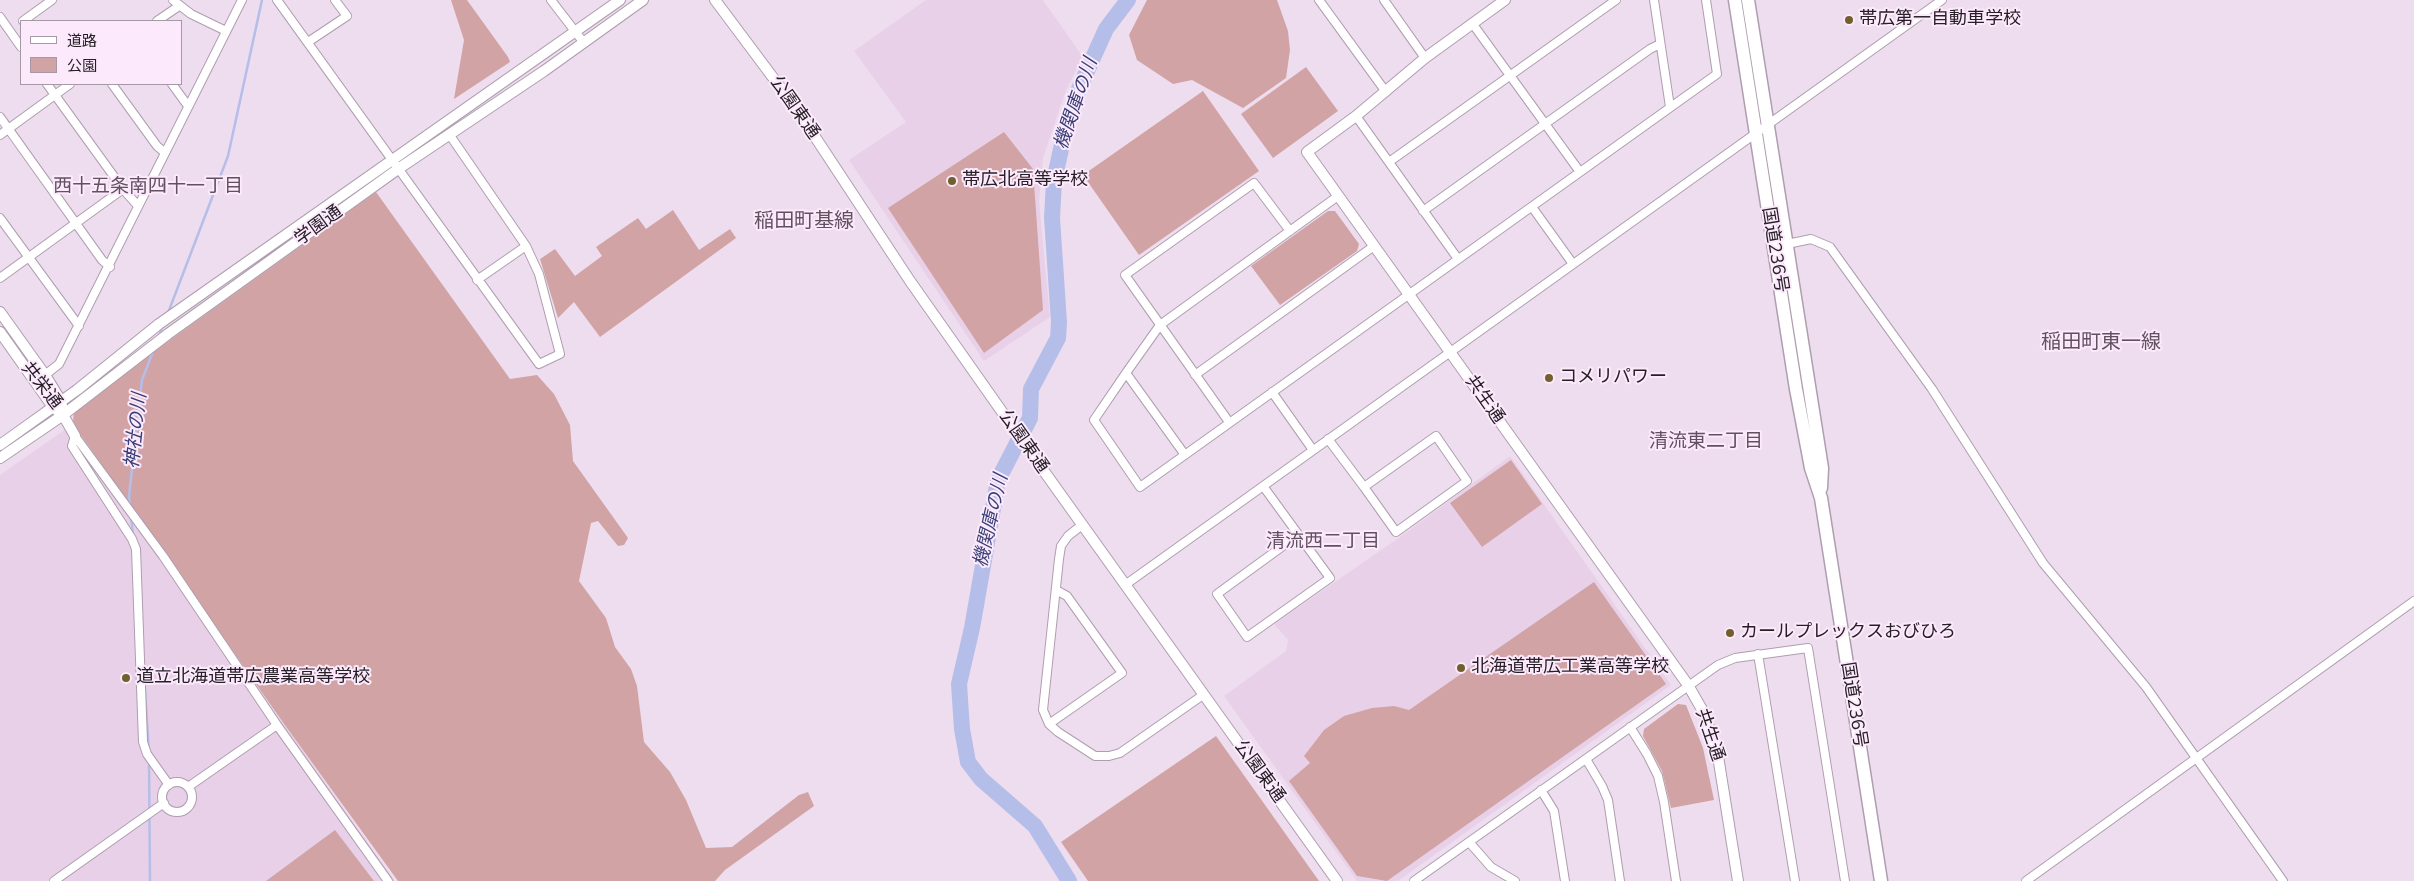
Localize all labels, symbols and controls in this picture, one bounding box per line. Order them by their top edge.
place label: 帯広第一自動車学校 [1859,9,2021,31]
marker: 帯広第一自動車学校 [1843,14,1855,26]
legend [20,20,182,85]
text: 道路 [67,31,97,51]
water label: 機関庫の川 [1051,55,1103,153]
text: 公園 [67,56,97,76]
street label: 公園東通 [765,72,823,144]
place label: 帯広北高等学校 [962,170,1088,192]
marker: 帯広北高等学校 [946,175,958,187]
district label: 西十五条南四十一丁目 [53,176,243,198]
street label: 学園通 [291,201,347,251]
street label: 国道236号 [1757,206,1791,294]
district label: 稲田町基線 [754,210,854,234]
district label: 稲田町東一線 [2041,331,2161,355]
street label: 共栄通 [16,358,66,414]
place label: コメリパワー [1559,367,1667,389]
street label: 共生通 [1460,372,1508,428]
marker: コメリパワー [1543,372,1555,384]
water label: 神社の川 [122,392,152,470]
street label: 公園東通 [994,406,1052,478]
district label: 清流東二丁目 [1649,431,1763,453]
water label: 機関庫の川 [970,472,1014,570]
district label: 清流西二丁目 [1266,531,1380,553]
place label: カールプレックスおびひろ [1740,622,1956,644]
marker: カールプレックスおびひろ [1724,627,1736,639]
place label: 北海道帯広工業高等学校 [1471,657,1669,679]
street label: 国道236号 [1836,661,1870,749]
marker: 北海道帯広工業高等学校 [1455,662,1467,674]
place label: 道立北海道帯広農業高等学校 [136,667,370,689]
marker: 道立北海道帯広農業高等学校 [120,672,132,684]
street label: 共生通 [1690,706,1728,764]
street label: 公園東通 [1229,737,1289,807]

